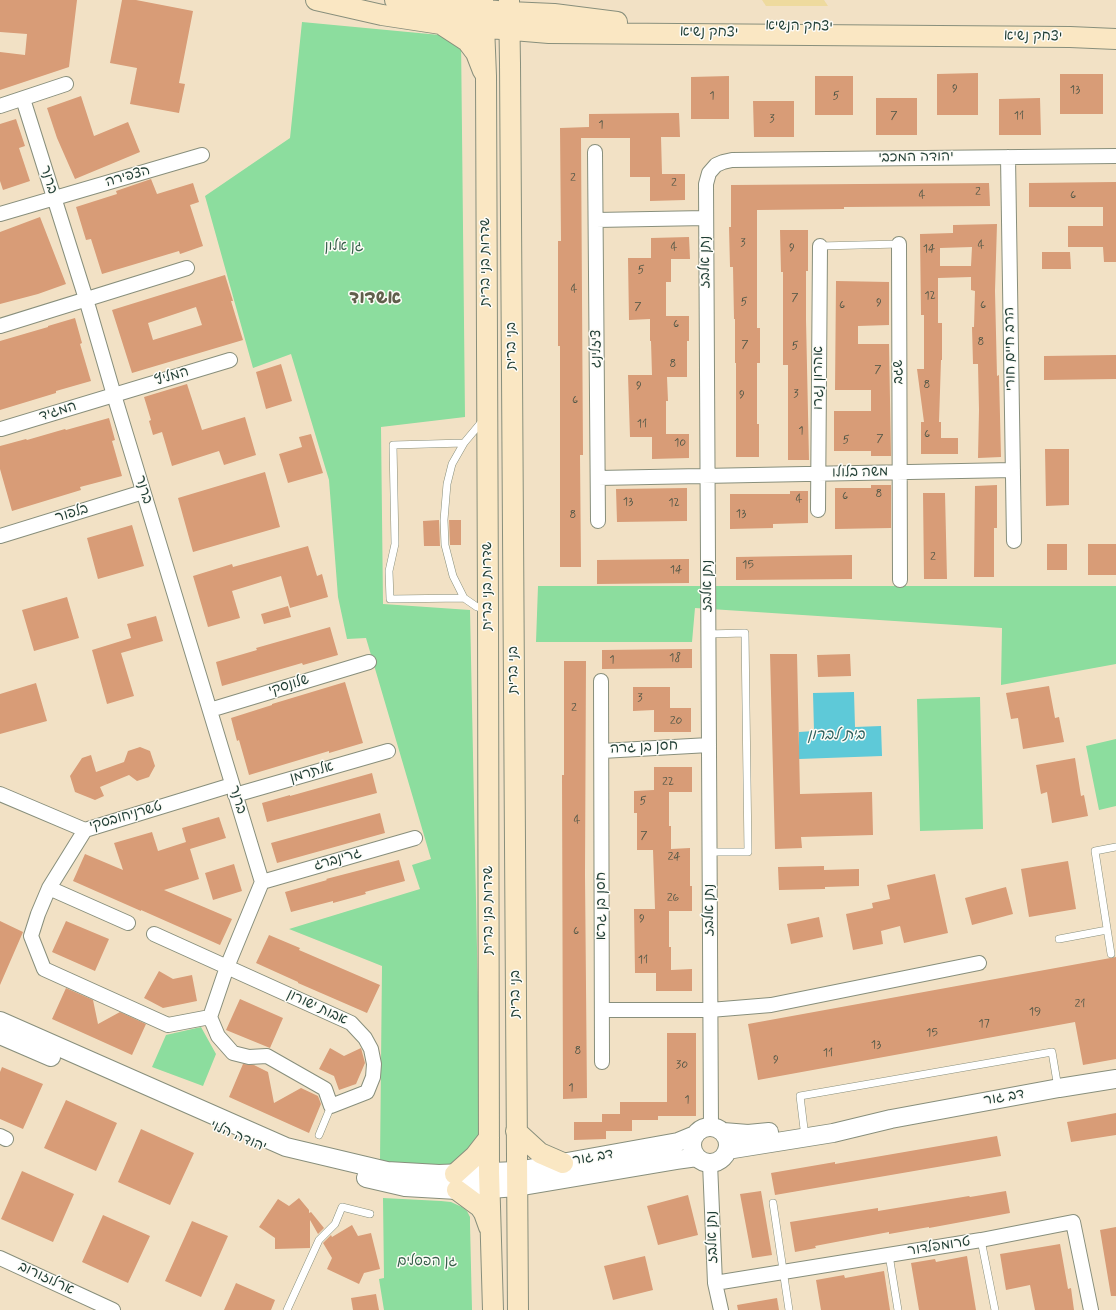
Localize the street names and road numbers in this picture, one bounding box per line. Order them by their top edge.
street label: יצחק הנשיא [765,18,833,36]
street label: יצחק נשיא [680,24,738,42]
street label: יצחק נשיא [1004,28,1062,46]
street label: יהודה המכבי [878,149,954,167]
street label: הצפירה [104,163,152,191]
street label: ברנר [36,164,60,196]
street label: שדרות בני ברית [478,218,494,306]
street label: נתן אלבז [698,236,714,288]
street label: הרב חיים חורי [1002,307,1020,391]
street label: בני ברית [504,322,520,370]
street label: ציזלינג [589,330,605,368]
street label: אהרון נגרו [811,346,827,410]
street label: שגב [891,360,907,384]
street label: המליץ [153,364,191,390]
street label: המגיד [37,398,79,426]
street label: משה בלולו [832,464,888,482]
street label: ברנר [131,474,155,506]
street label: בלפור [53,501,91,527]
street label: שדרות בני ברית [480,542,496,630]
street label: נתן אלבז [700,560,716,612]
street label: בני ברית [506,646,522,694]
street label: שלונסקי [267,672,311,700]
street label: חסן בן גרה [610,738,678,758]
street label: אלתרמן [288,759,336,787]
street label: ברנר [225,784,249,816]
street label: טשרניחובסקי [88,799,164,835]
street label: גרינברג [312,845,364,875]
street label: שדרות בני ברית [481,866,497,954]
street label: חסן בן גרא [594,872,610,940]
street label: נתן אלבז [702,884,718,936]
street label: בני ברית [508,970,524,1018]
street label: אבות ישורון [284,987,350,1029]
street label: דב גור [982,1086,1026,1110]
street label: יהודה הלוי [207,1118,269,1156]
street label: דב גור [571,1146,615,1170]
street label: נתן אלבז [704,1210,722,1264]
street label: טרומפלדור [906,1234,972,1260]
street label: ארלוזורוב [15,1259,77,1299]

